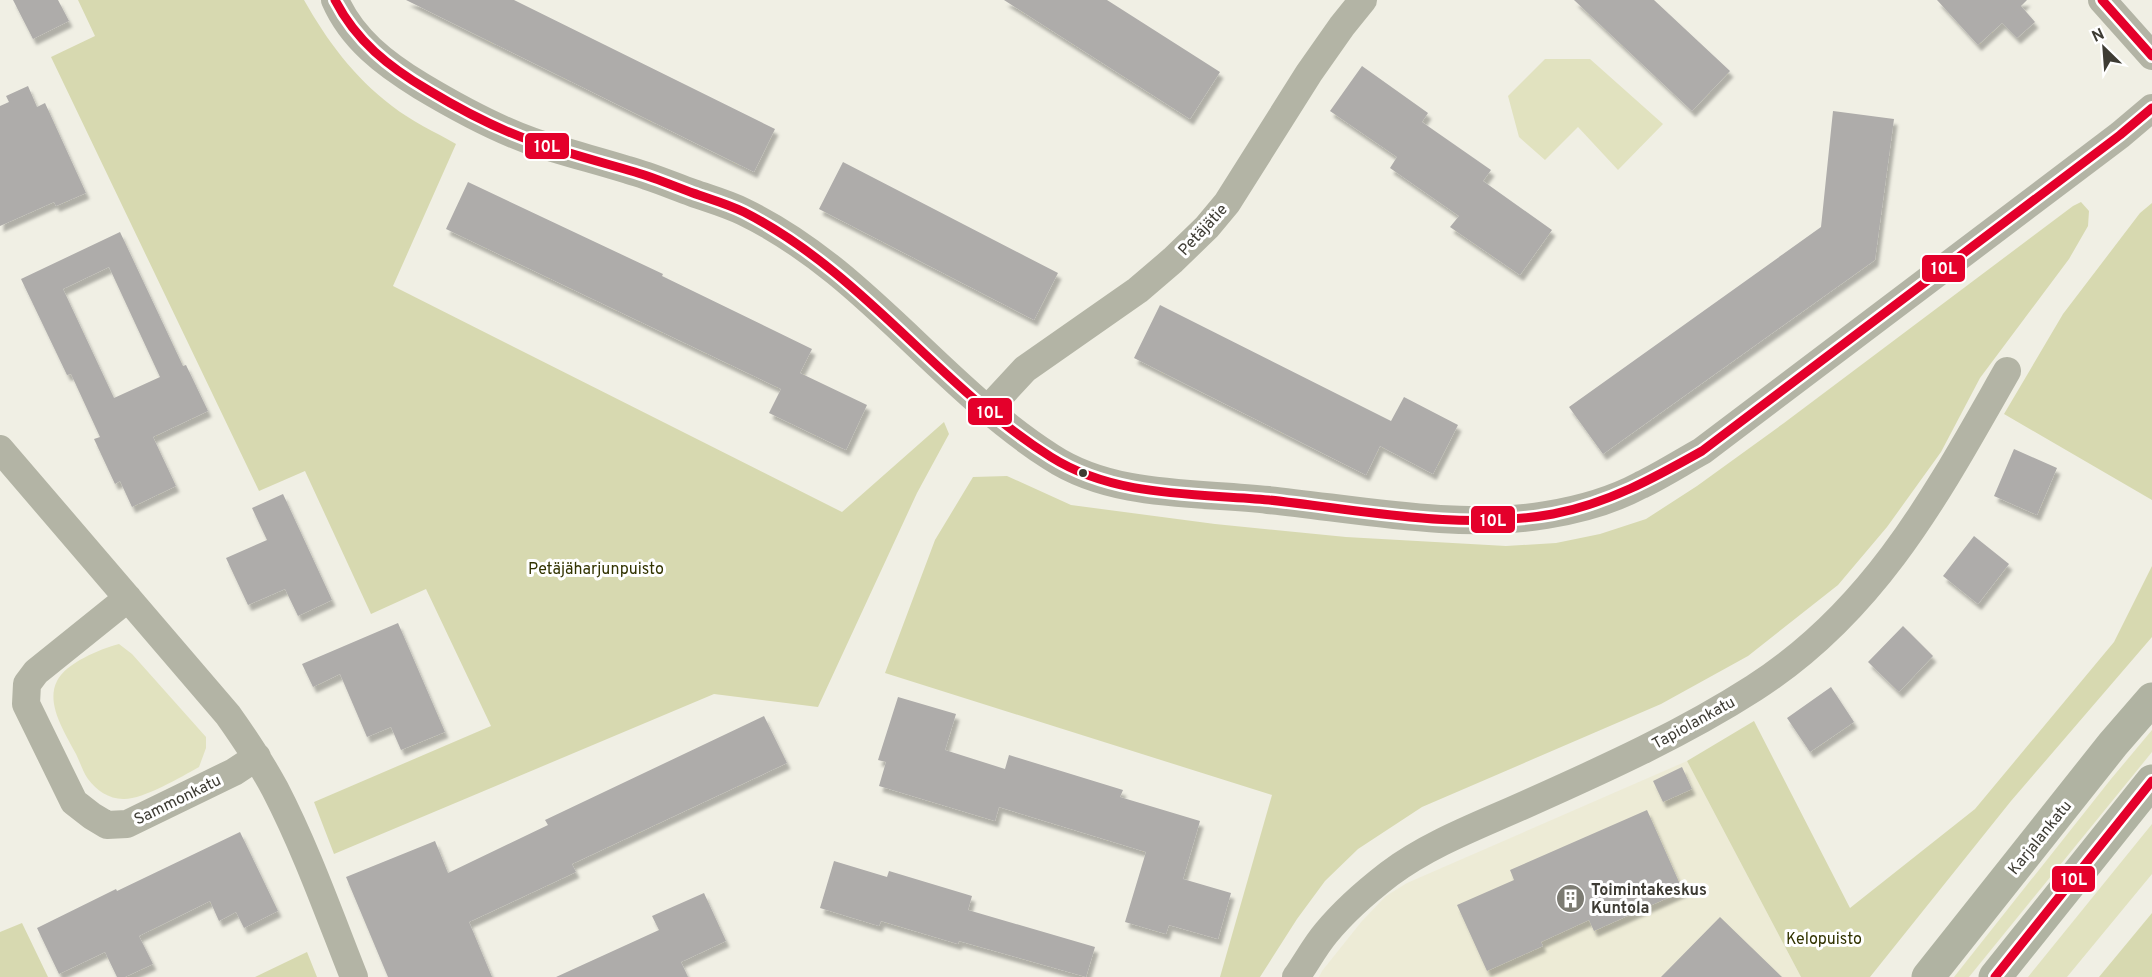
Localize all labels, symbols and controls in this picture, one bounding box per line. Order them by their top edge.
north arrow [2074,18,2134,78]
text: N [2089,25,2108,48]
line badge: 10L [524,132,570,160]
text: 10L [534,138,560,158]
street label: Petäjätie [1174,200,1233,261]
line badge: 10L [1921,254,1966,283]
text: 10L [1931,260,1957,280]
line badge: 10L [967,397,1013,426]
text: 10L [977,404,1003,424]
unlabelled marker [1077,467,1089,479]
line badge: 10L [1470,505,1516,534]
text: 10L [1480,512,1506,532]
park label: Petäjäharjunpuisto [528,560,664,580]
street label: Tapiolankatu [1649,693,1739,755]
street label: Sammonkatu [131,771,225,831]
street label: Karjalankatu [2004,797,2077,880]
line badge: 10L [2051,865,2096,893]
text: 10L [2061,871,2087,891]
place label: Toimintakeskus Kuntola [1591,881,1707,919]
building icon: Toimintakeskus Kuntola [1554,882,1586,914]
park label: Kelopuisto [1786,930,1862,950]

